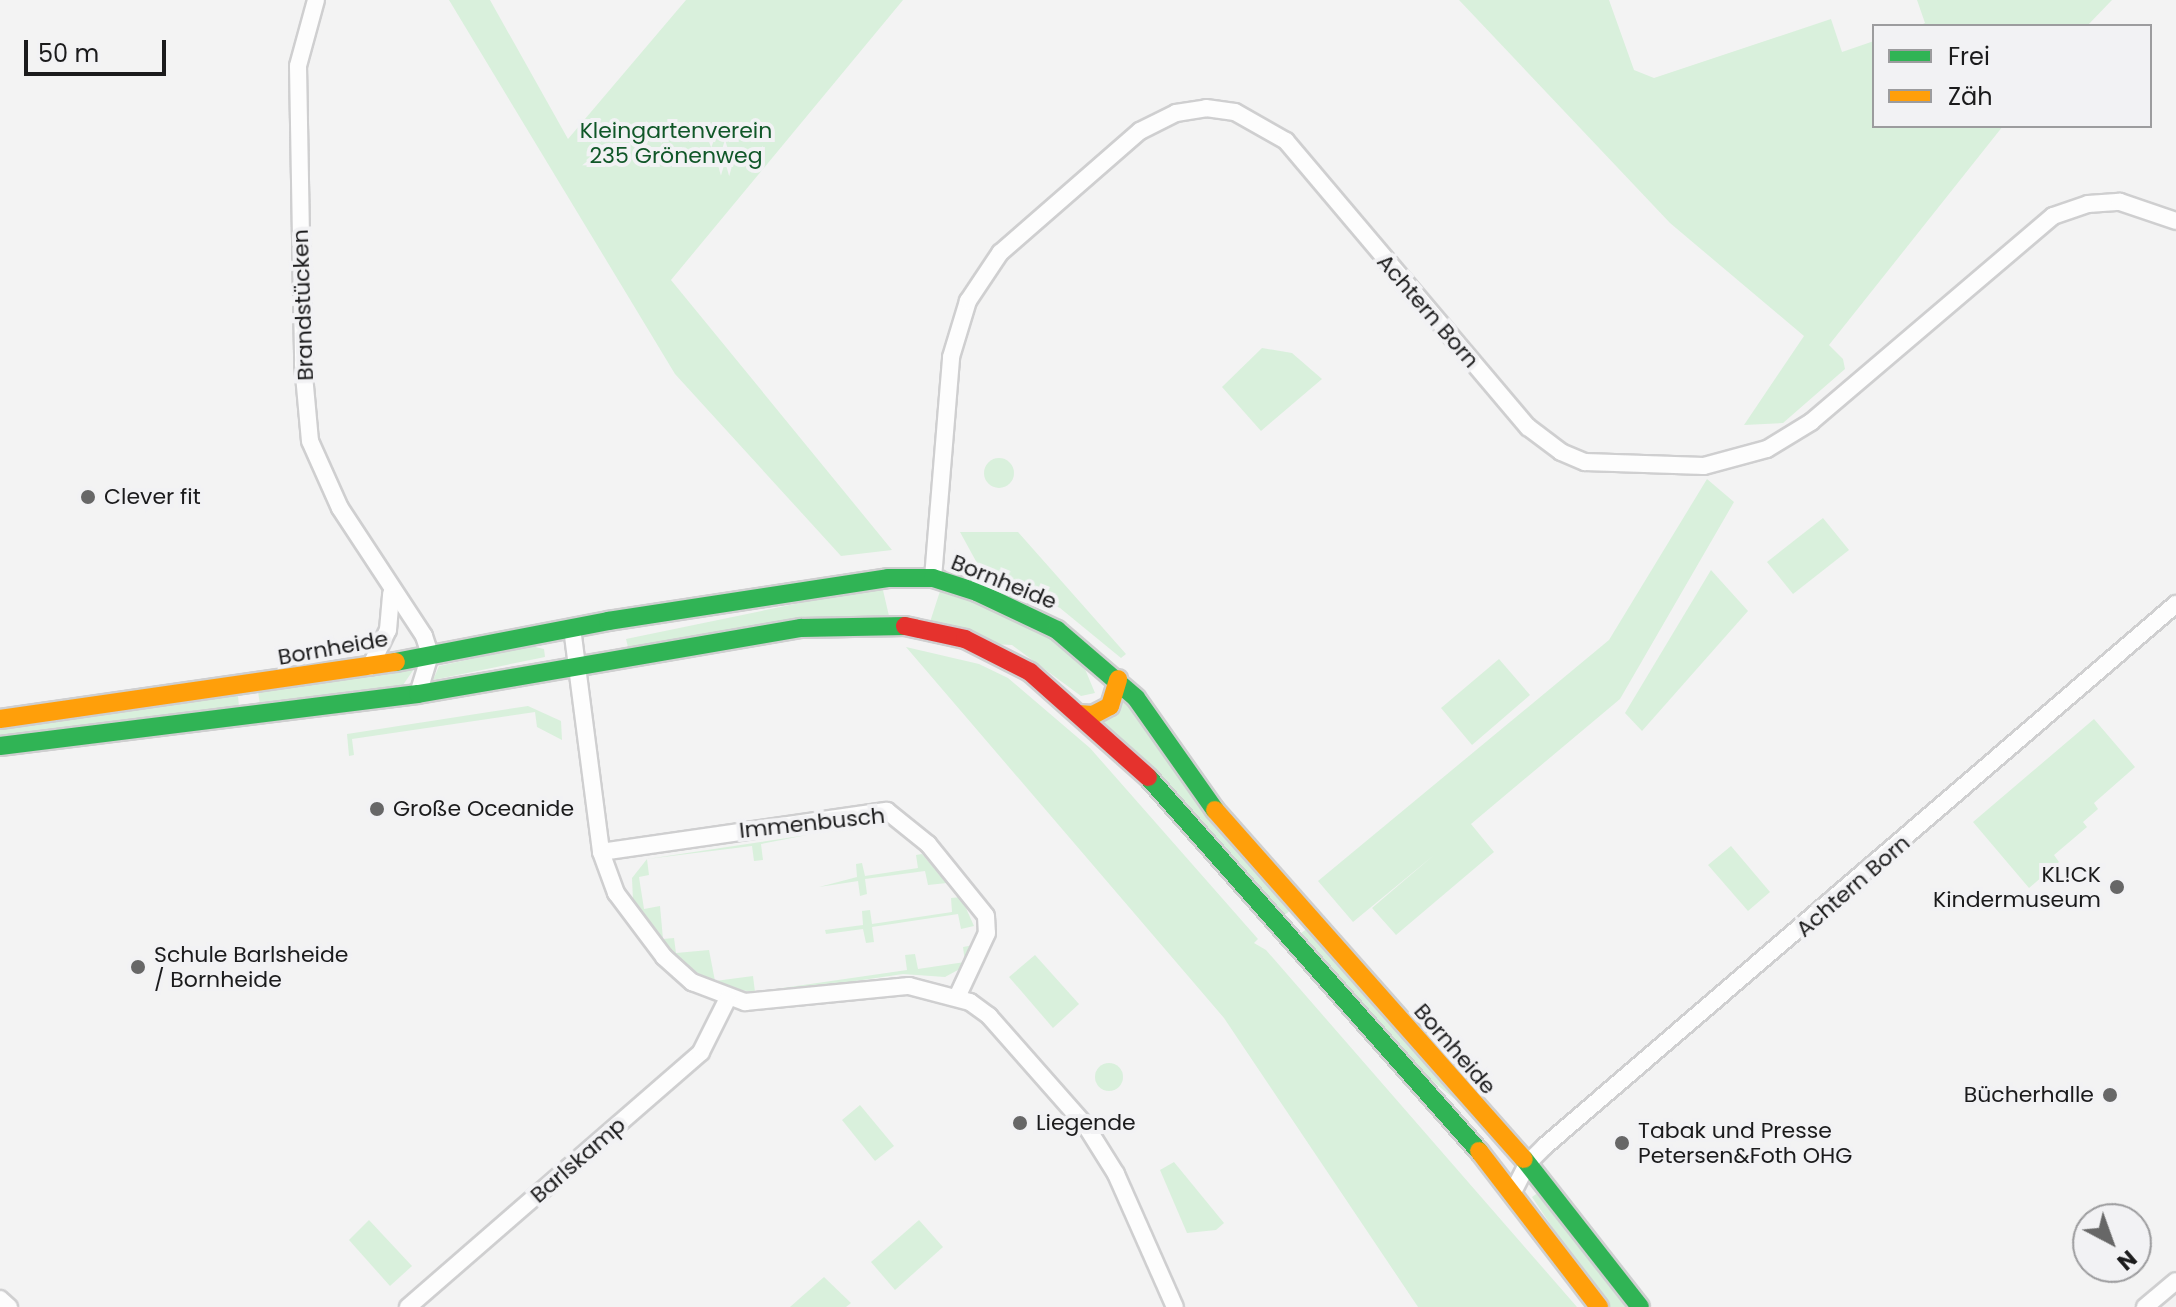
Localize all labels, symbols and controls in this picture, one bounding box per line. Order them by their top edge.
scale bar [28,24,170,74]
legend [1872,24,2152,128]
text: 50 m [38,37,99,70]
text: Frei [1948,40,1990,73]
text: Zäh [1948,80,1993,113]
park label: Kleingartenverein 235 Grönenweg [580,117,772,168]
street label: Brandstücken [287,229,319,381]
street label: Achtern Born [1371,249,1485,373]
place label: Clever fit [104,484,201,510]
marker: Clever fit [79,488,97,506]
street label: Bornheide [947,549,1061,615]
street label: Bornheide [276,625,390,671]
place label: Große Oceanide [393,796,574,822]
marker: Große Oceanide [368,800,386,818]
street label: Immenbusch [738,802,886,844]
street label: Achtern Born [1791,829,1915,943]
place label: KL!CK Kindermuseum [1933,861,2101,912]
marker: KL!CK Kindermuseum [2108,878,2126,896]
place label: Schule Barlsheide / Bornheide [154,941,348,992]
marker: Schule Barlsheide / Bornheide [129,958,147,976]
street label: Bornheide [1408,998,1502,1100]
place label: Bücherhalle [1964,1082,2094,1108]
marker: Bücherhalle [2101,1086,2119,1104]
place label: Liegende [1036,1110,1136,1136]
street label: Barlskamp [525,1112,631,1208]
marker: Liegende [1011,1114,1029,1132]
place label: Tabak und Presse Petersen&Foth OHG [1638,1117,1852,1168]
marker: Tabak und Presse Petersen&Foth OHG [1613,1134,1631,1152]
north arrow [2072,1203,2152,1283]
text: N [2110,1243,2143,1277]

